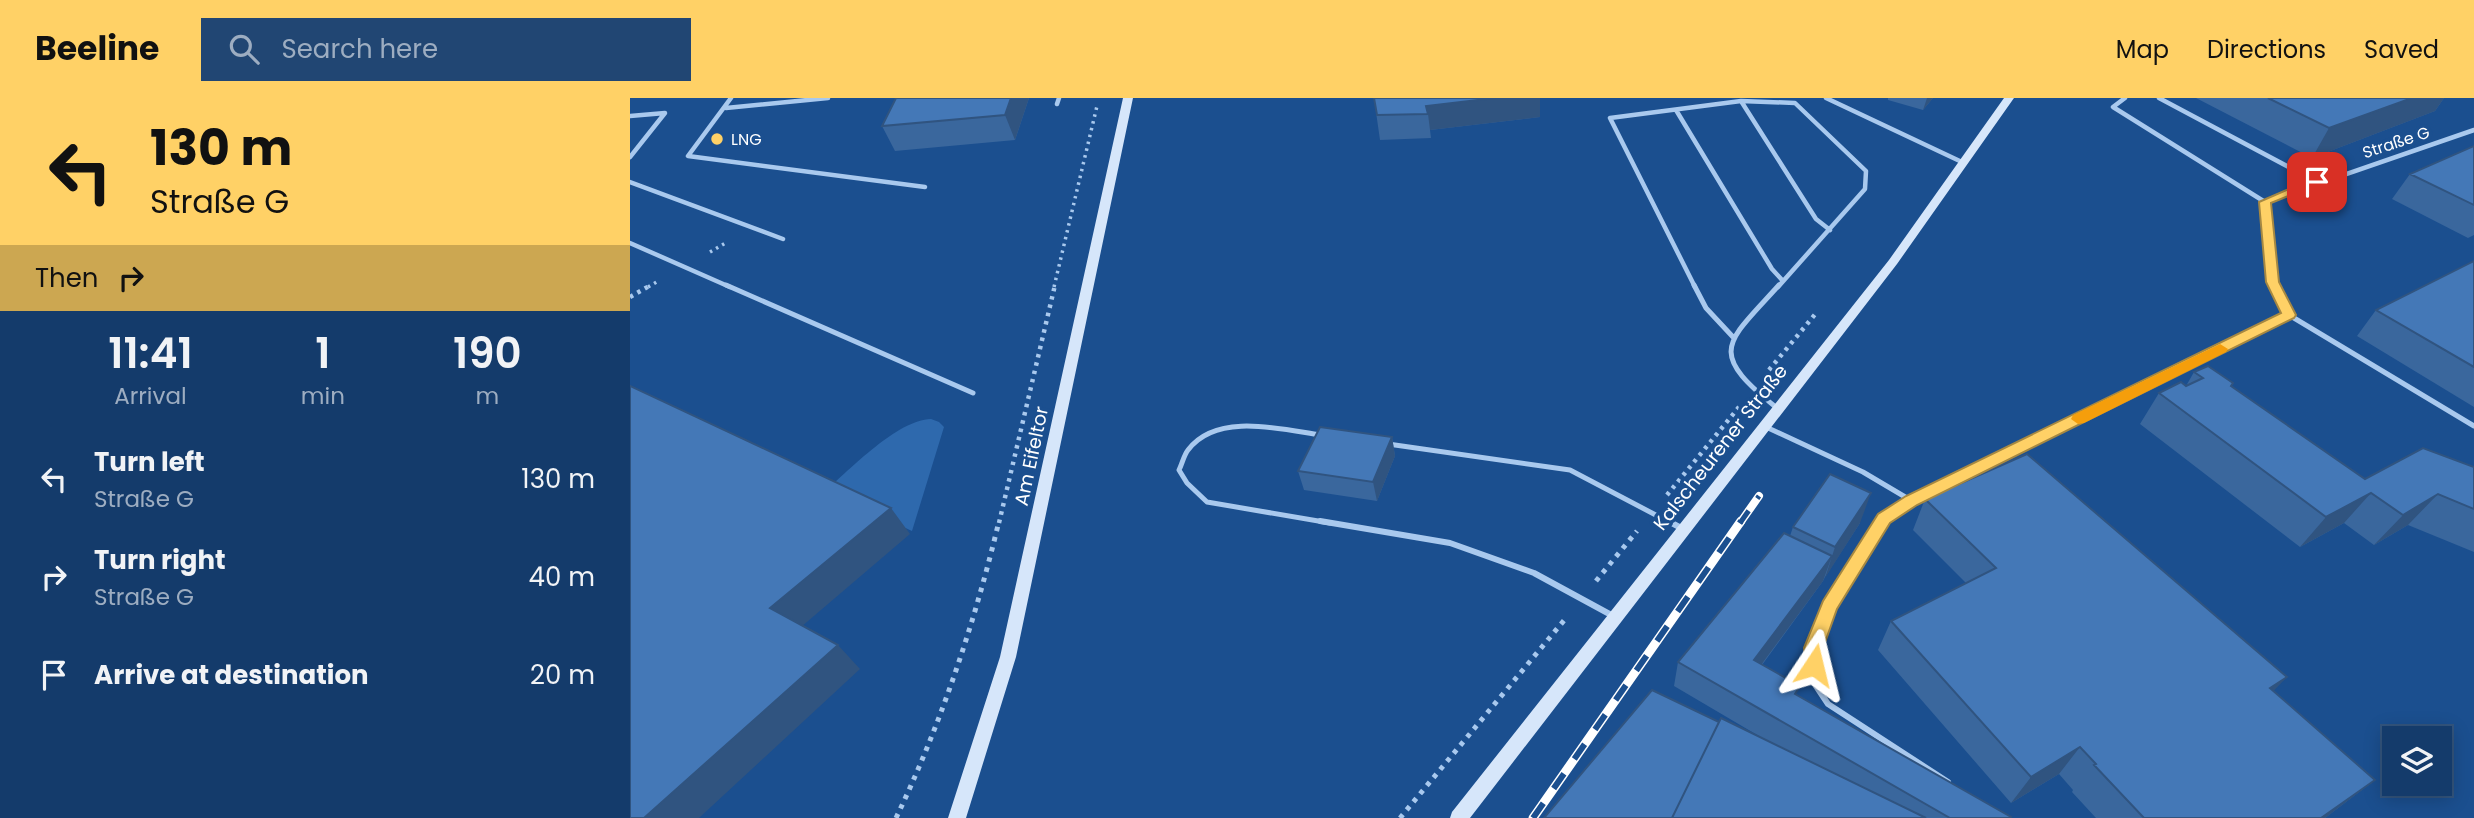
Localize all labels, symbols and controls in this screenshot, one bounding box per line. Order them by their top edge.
search box [201,18,691,81]
text: Beeline [35,25,159,72]
icon: search [225,30,263,68]
text: Search here [281,31,438,67]
text: Map [2116,33,2169,66]
text: Directions [2207,33,2326,66]
text: Saved [2364,33,2439,66]
text: 130 m [150,114,292,182]
street label: Straße G [2360,121,2433,164]
icon: left [35,126,126,217]
place label: LNG [731,128,762,151]
marker: LNG [709,131,725,147]
pin [2287,152,2347,212]
icon: arrive [2298,163,2336,201]
text: Straße G [150,179,289,224]
icon: right [112,259,150,297]
text: Then [35,260,98,296]
text: 11:41 [108,324,193,383]
text: 1 [315,324,330,383]
text: 190 [453,324,522,383]
street label: Kalscheurener Straße [1647,359,1794,536]
text: Arrival [114,380,187,412]
text: min [301,380,345,412]
text: m [476,380,499,412]
street label: Am Eifeltor [1008,404,1055,508]
text: Turn left [94,444,205,480]
icon: left [35,460,73,498]
text: 130 m [521,461,595,497]
text: Straße G [94,483,194,515]
text: Turn right [94,542,226,578]
icon: right [35,558,73,596]
text: 40 m [529,559,595,595]
text: Straße G [94,581,194,613]
position arrow [1777,628,1851,702]
icon: arrive [35,656,73,694]
text: Arrive at destination [94,657,369,693]
text: 20 m [530,657,595,693]
map controls [2382,726,2452,796]
button: layers [2382,726,2452,796]

